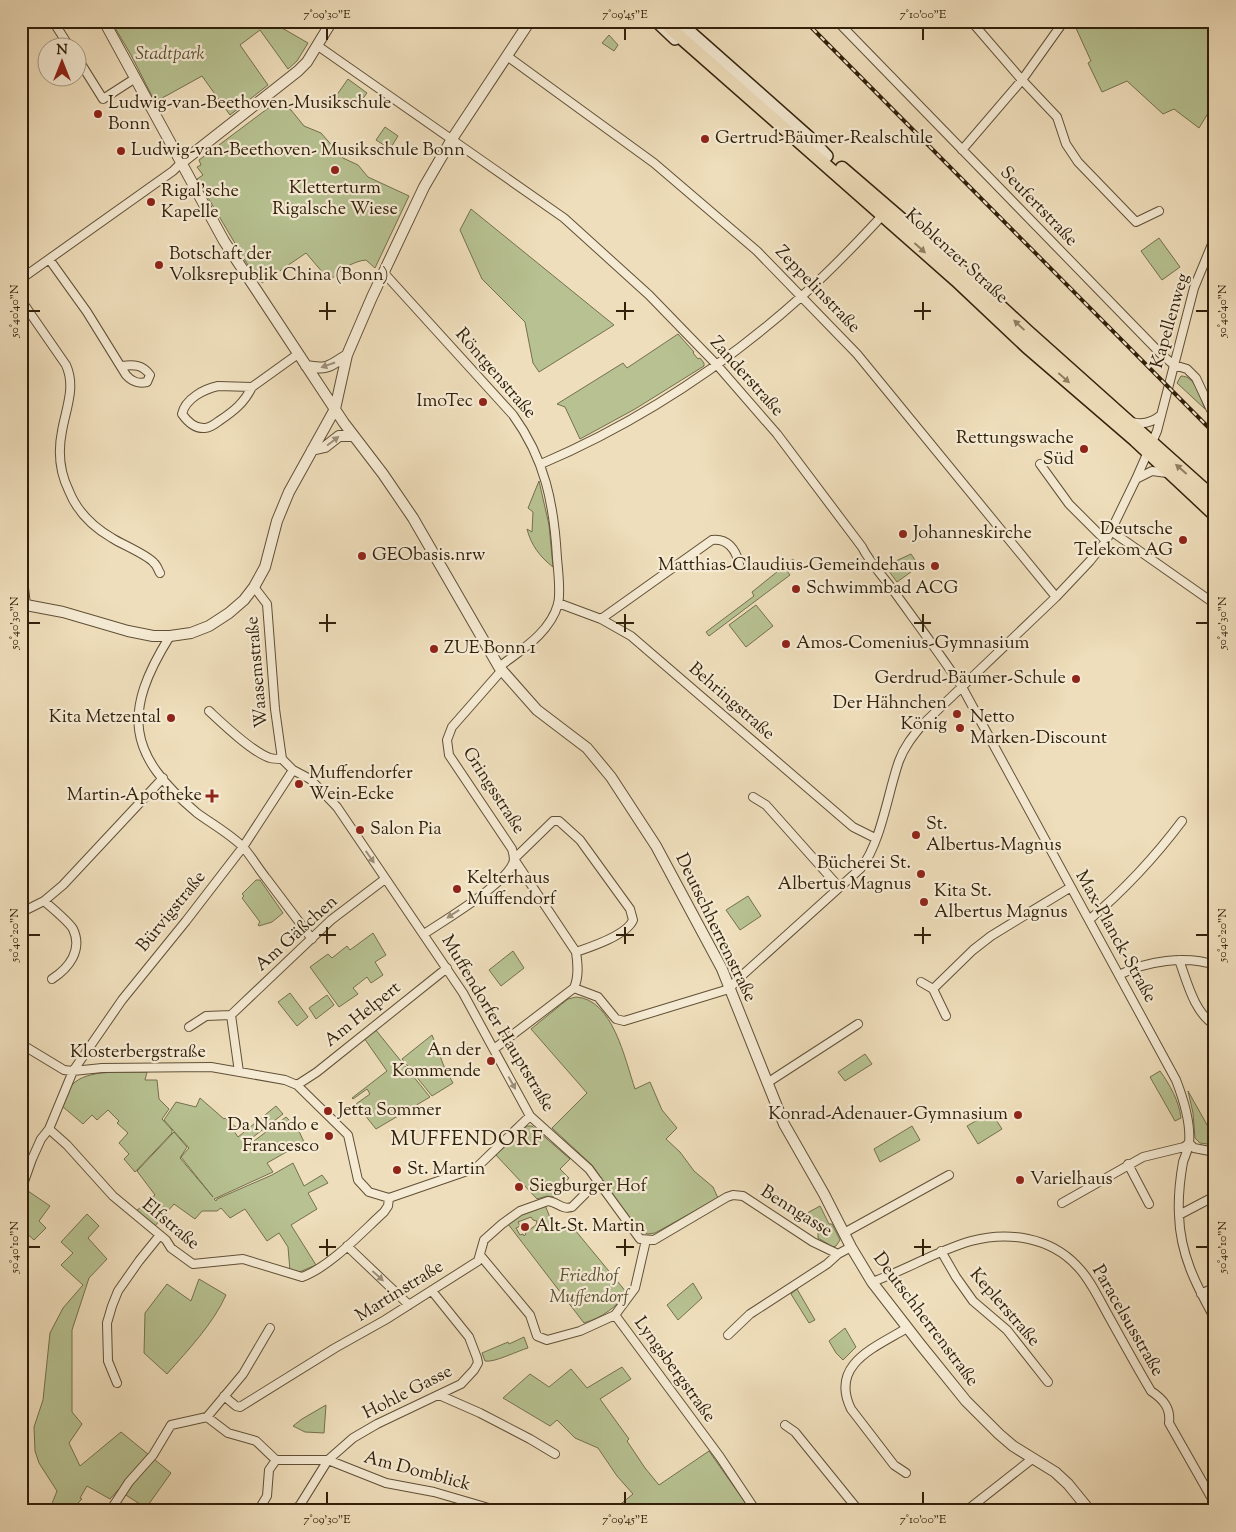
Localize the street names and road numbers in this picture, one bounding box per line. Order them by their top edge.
street label: Seufertstraße [993,161,1083,253]
street label: Koblenzer Straße [899,203,1013,311]
street label: Zeppelinstraße [768,240,866,340]
street label: Kapellenweg [1145,270,1197,372]
street label: Röntgenstraße [448,323,542,425]
street label: Zanderstraße [703,331,789,423]
street label: Waasemstraße [240,615,276,729]
street label: Behringstraße [682,657,780,747]
street label: Gringsstraße [455,742,531,840]
street label: Deutschherrenstraße [668,849,762,1007]
street label: Bürvigstraße [131,866,213,958]
street label: Max-Planck-Straße [1068,866,1162,1008]
street label: Am Gäßchen [250,890,344,978]
street label: Muffendorfer Hauptstraße [434,931,560,1117]
street label: Am Helpert [319,976,407,1054]
street label: Klosterbergstraße [70,1040,206,1066]
street label: Benngasse [755,1180,837,1244]
street label: Elfstraße [135,1193,205,1257]
street label: Deutschherrenstraße [866,1247,984,1393]
street label: Martinstraße [351,1255,449,1329]
street label: Paracelsusstraße [1085,1260,1169,1382]
street label: Keplerstraße [963,1263,1045,1353]
street label: Lyngsbergstraße [627,1312,721,1428]
street label: Hohle Gasse [359,1359,457,1427]
street label: Am Domblick [361,1445,474,1499]

